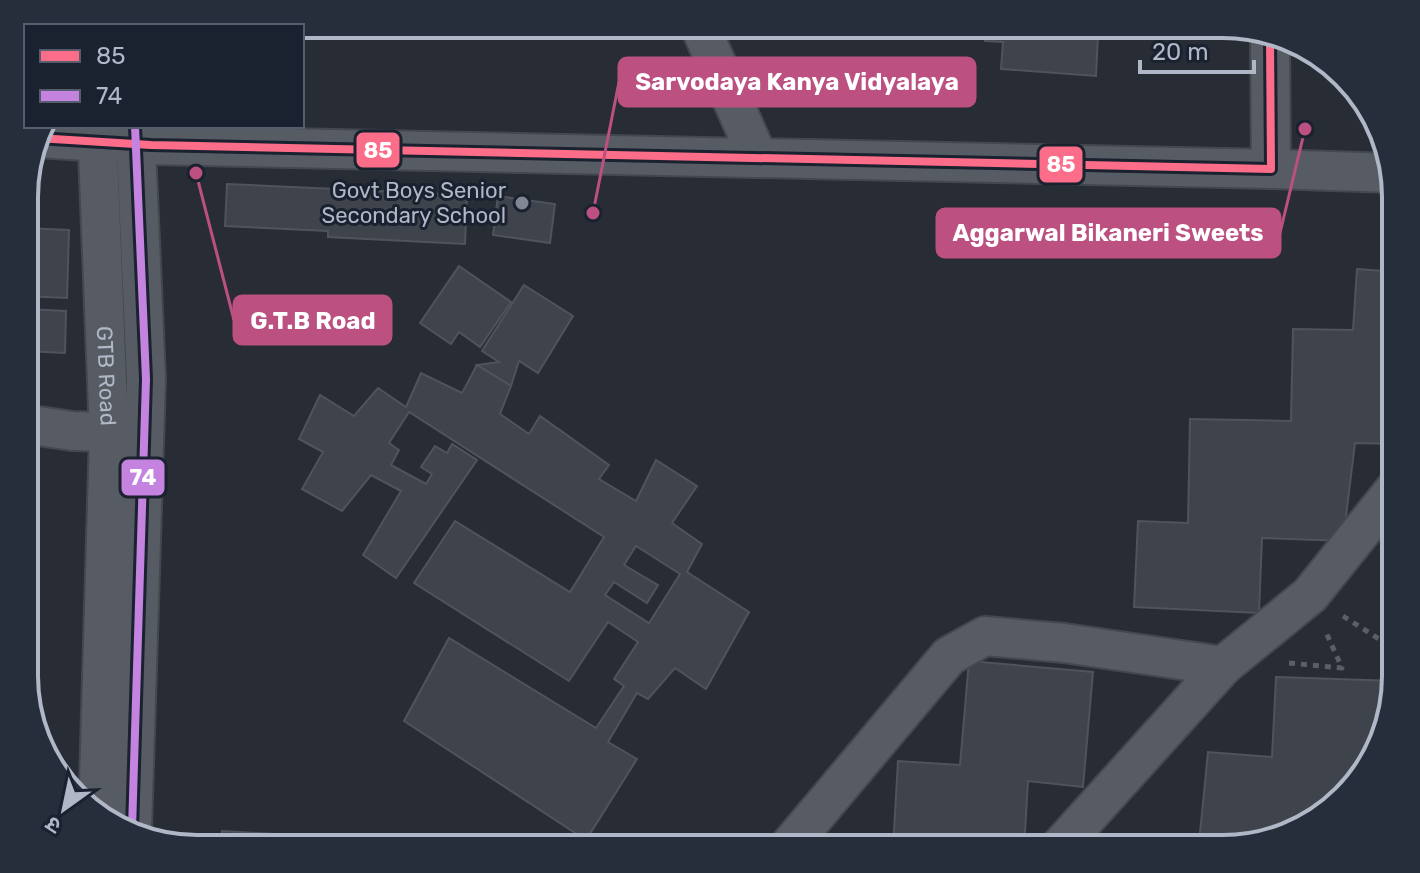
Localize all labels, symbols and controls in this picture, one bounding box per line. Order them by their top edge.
legend [24,24,304,128]
scale bar [1140,24,1254,74]
text: 20 m [1152,38,1209,66]
text: 85 [96,42,126,70]
callout: Sarvodaya Kanya Vidyalaya [619,58,975,106]
text: Sarvodaya Kanya Vidyalaya [635,68,959,96]
text: 74 [96,82,122,110]
line badge: 85 [355,131,401,169]
text: 85 [363,137,393,164]
line badge: 85 [1038,145,1084,184]
text: 85 [1046,151,1076,178]
place label: Govt Boys Senior Secondary School [322,177,507,229]
marker: Govt Boys Senior Secondary School [513,194,531,212]
callout: Aggarwal Bikaneri Sweets [937,209,1280,257]
text: Aggarwal Bikaneri Sweets [952,219,1264,247]
callout: G.T.B Road [234,296,391,344]
text: G.T.B Road [250,307,376,335]
street label: GTB Road [91,325,122,426]
line badge: 74 [120,458,166,497]
text: 74 [130,464,156,491]
north arrow [24,769,104,849]
text: उ [40,810,66,840]

